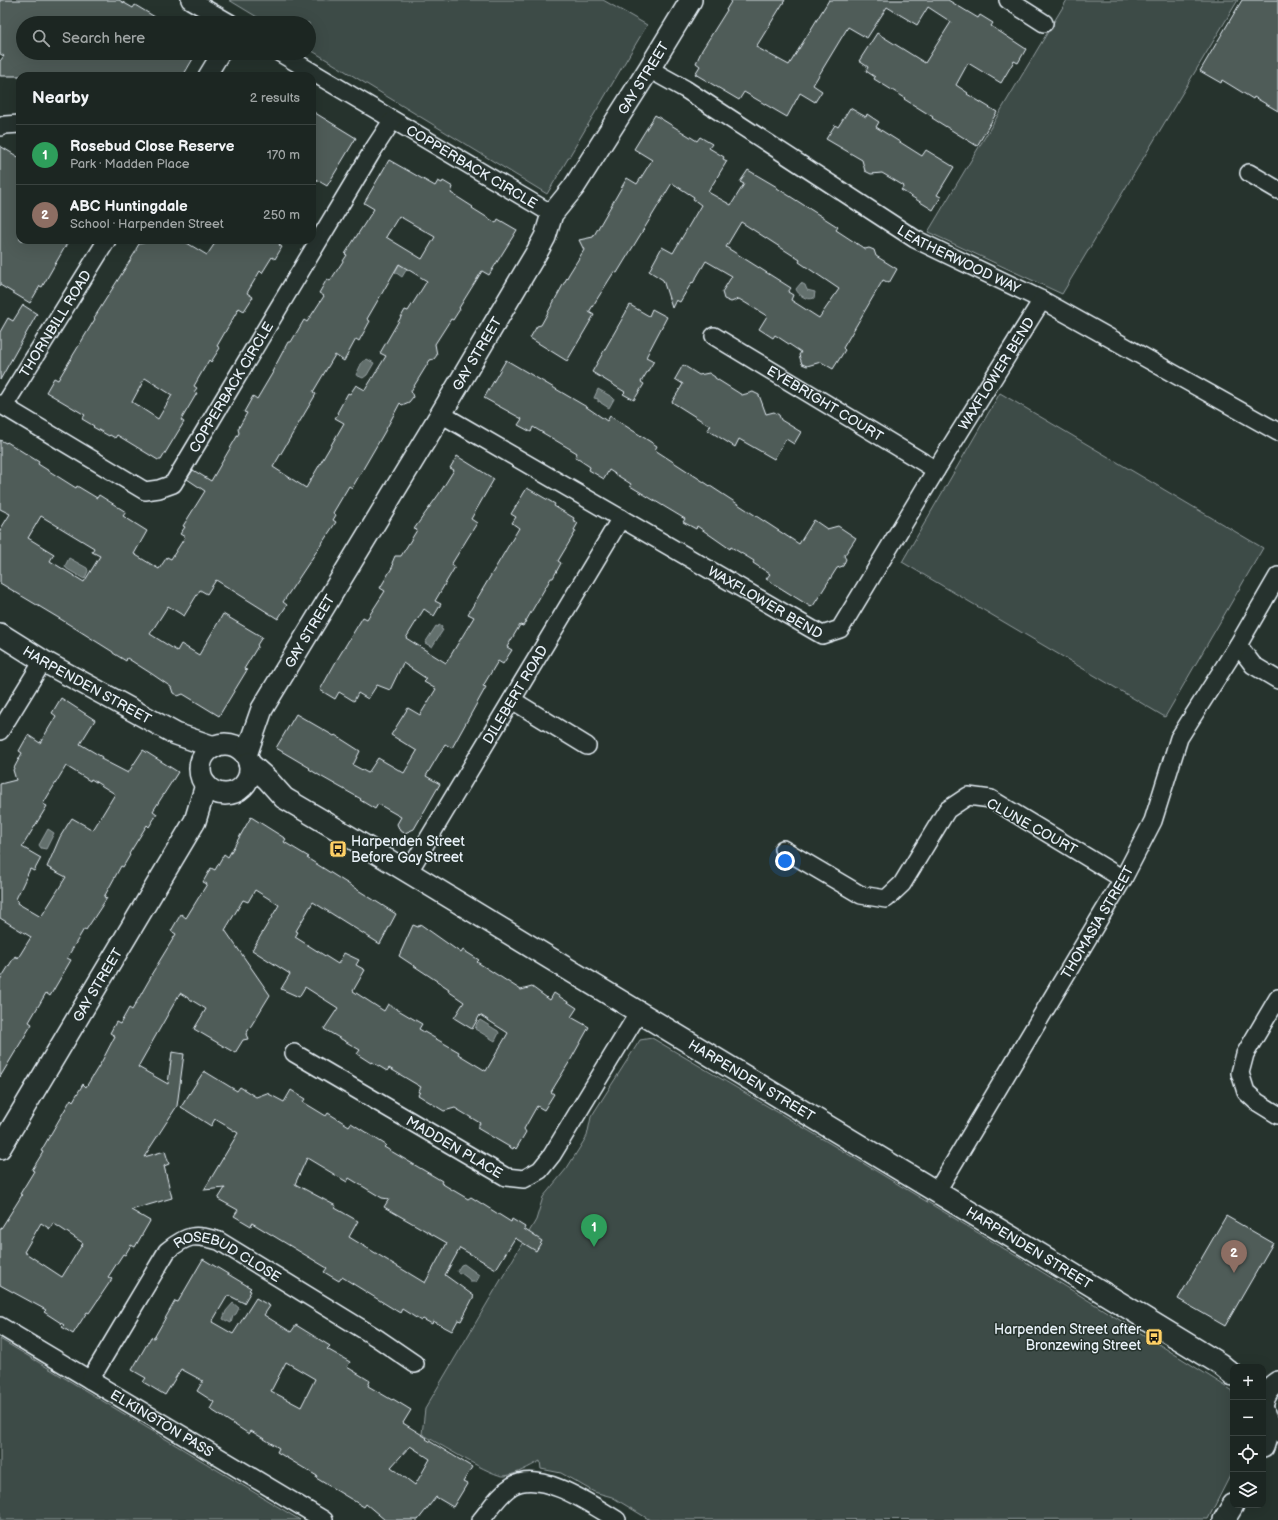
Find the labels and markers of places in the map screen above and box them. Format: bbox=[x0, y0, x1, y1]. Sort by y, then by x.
place label: Harpenden Street Before Gay Street bbox=[351, 833, 465, 866]
bus stop icon: Harpenden Street Before Gay Street bbox=[328, 839, 348, 859]
pin: 1 bbox=[581, 1214, 607, 1247]
pin: 2 bbox=[1221, 1240, 1247, 1273]
place label: Harpenden Street after Bronzewing Street bbox=[994, 1321, 1142, 1354]
bus stop icon: Harpenden Street after Bronzewing Street bbox=[1144, 1327, 1164, 1347]

